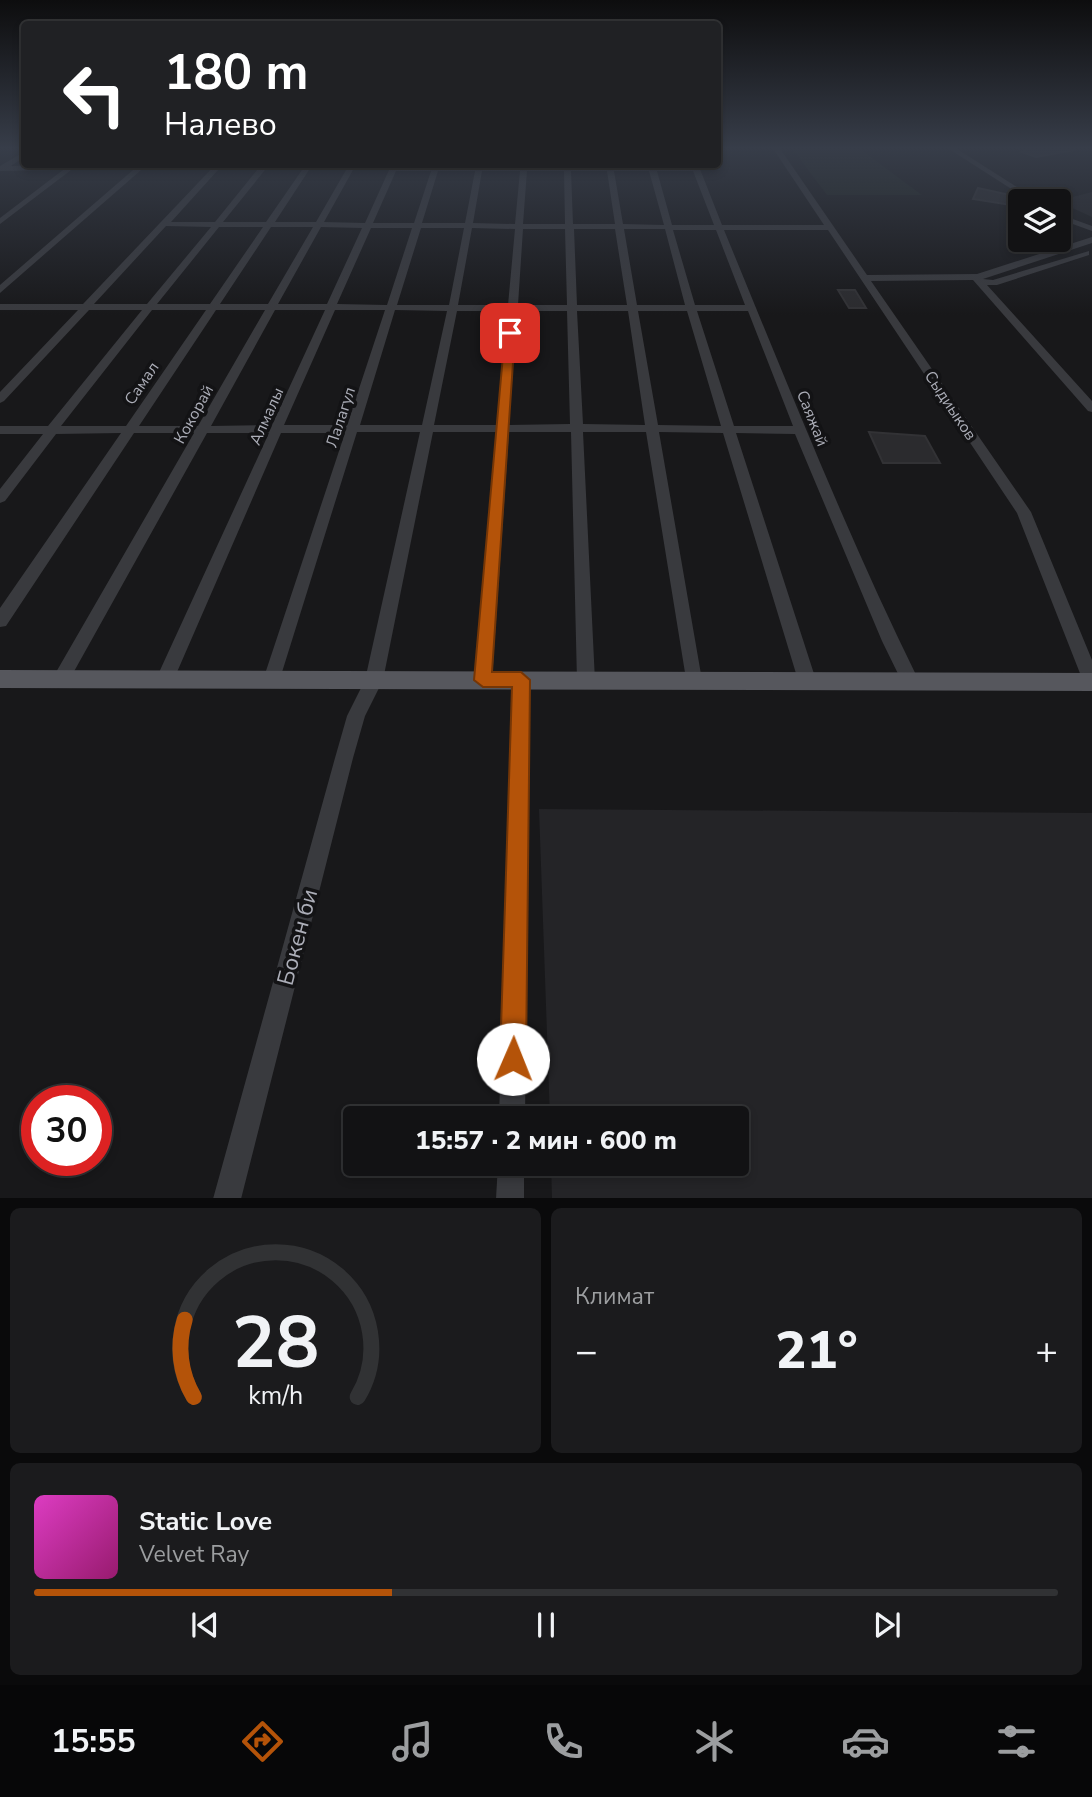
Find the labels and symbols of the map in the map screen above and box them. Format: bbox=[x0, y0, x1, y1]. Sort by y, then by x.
pin bbox=[480, 303, 540, 363]
street label: Самал bbox=[119, 358, 164, 409]
street label: Сыдиыков bbox=[919, 367, 982, 445]
street label: Кокорай bbox=[169, 381, 219, 448]
street label: Алмалы bbox=[244, 384, 289, 449]
street label: Лалагул bbox=[321, 384, 361, 450]
street label: Саяжай bbox=[791, 387, 833, 450]
street label: Бокен би bbox=[270, 885, 325, 989]
position arrow bbox=[476, 1022, 550, 1096]
speed limit sign: 30 bbox=[21, 1085, 112, 1176]

